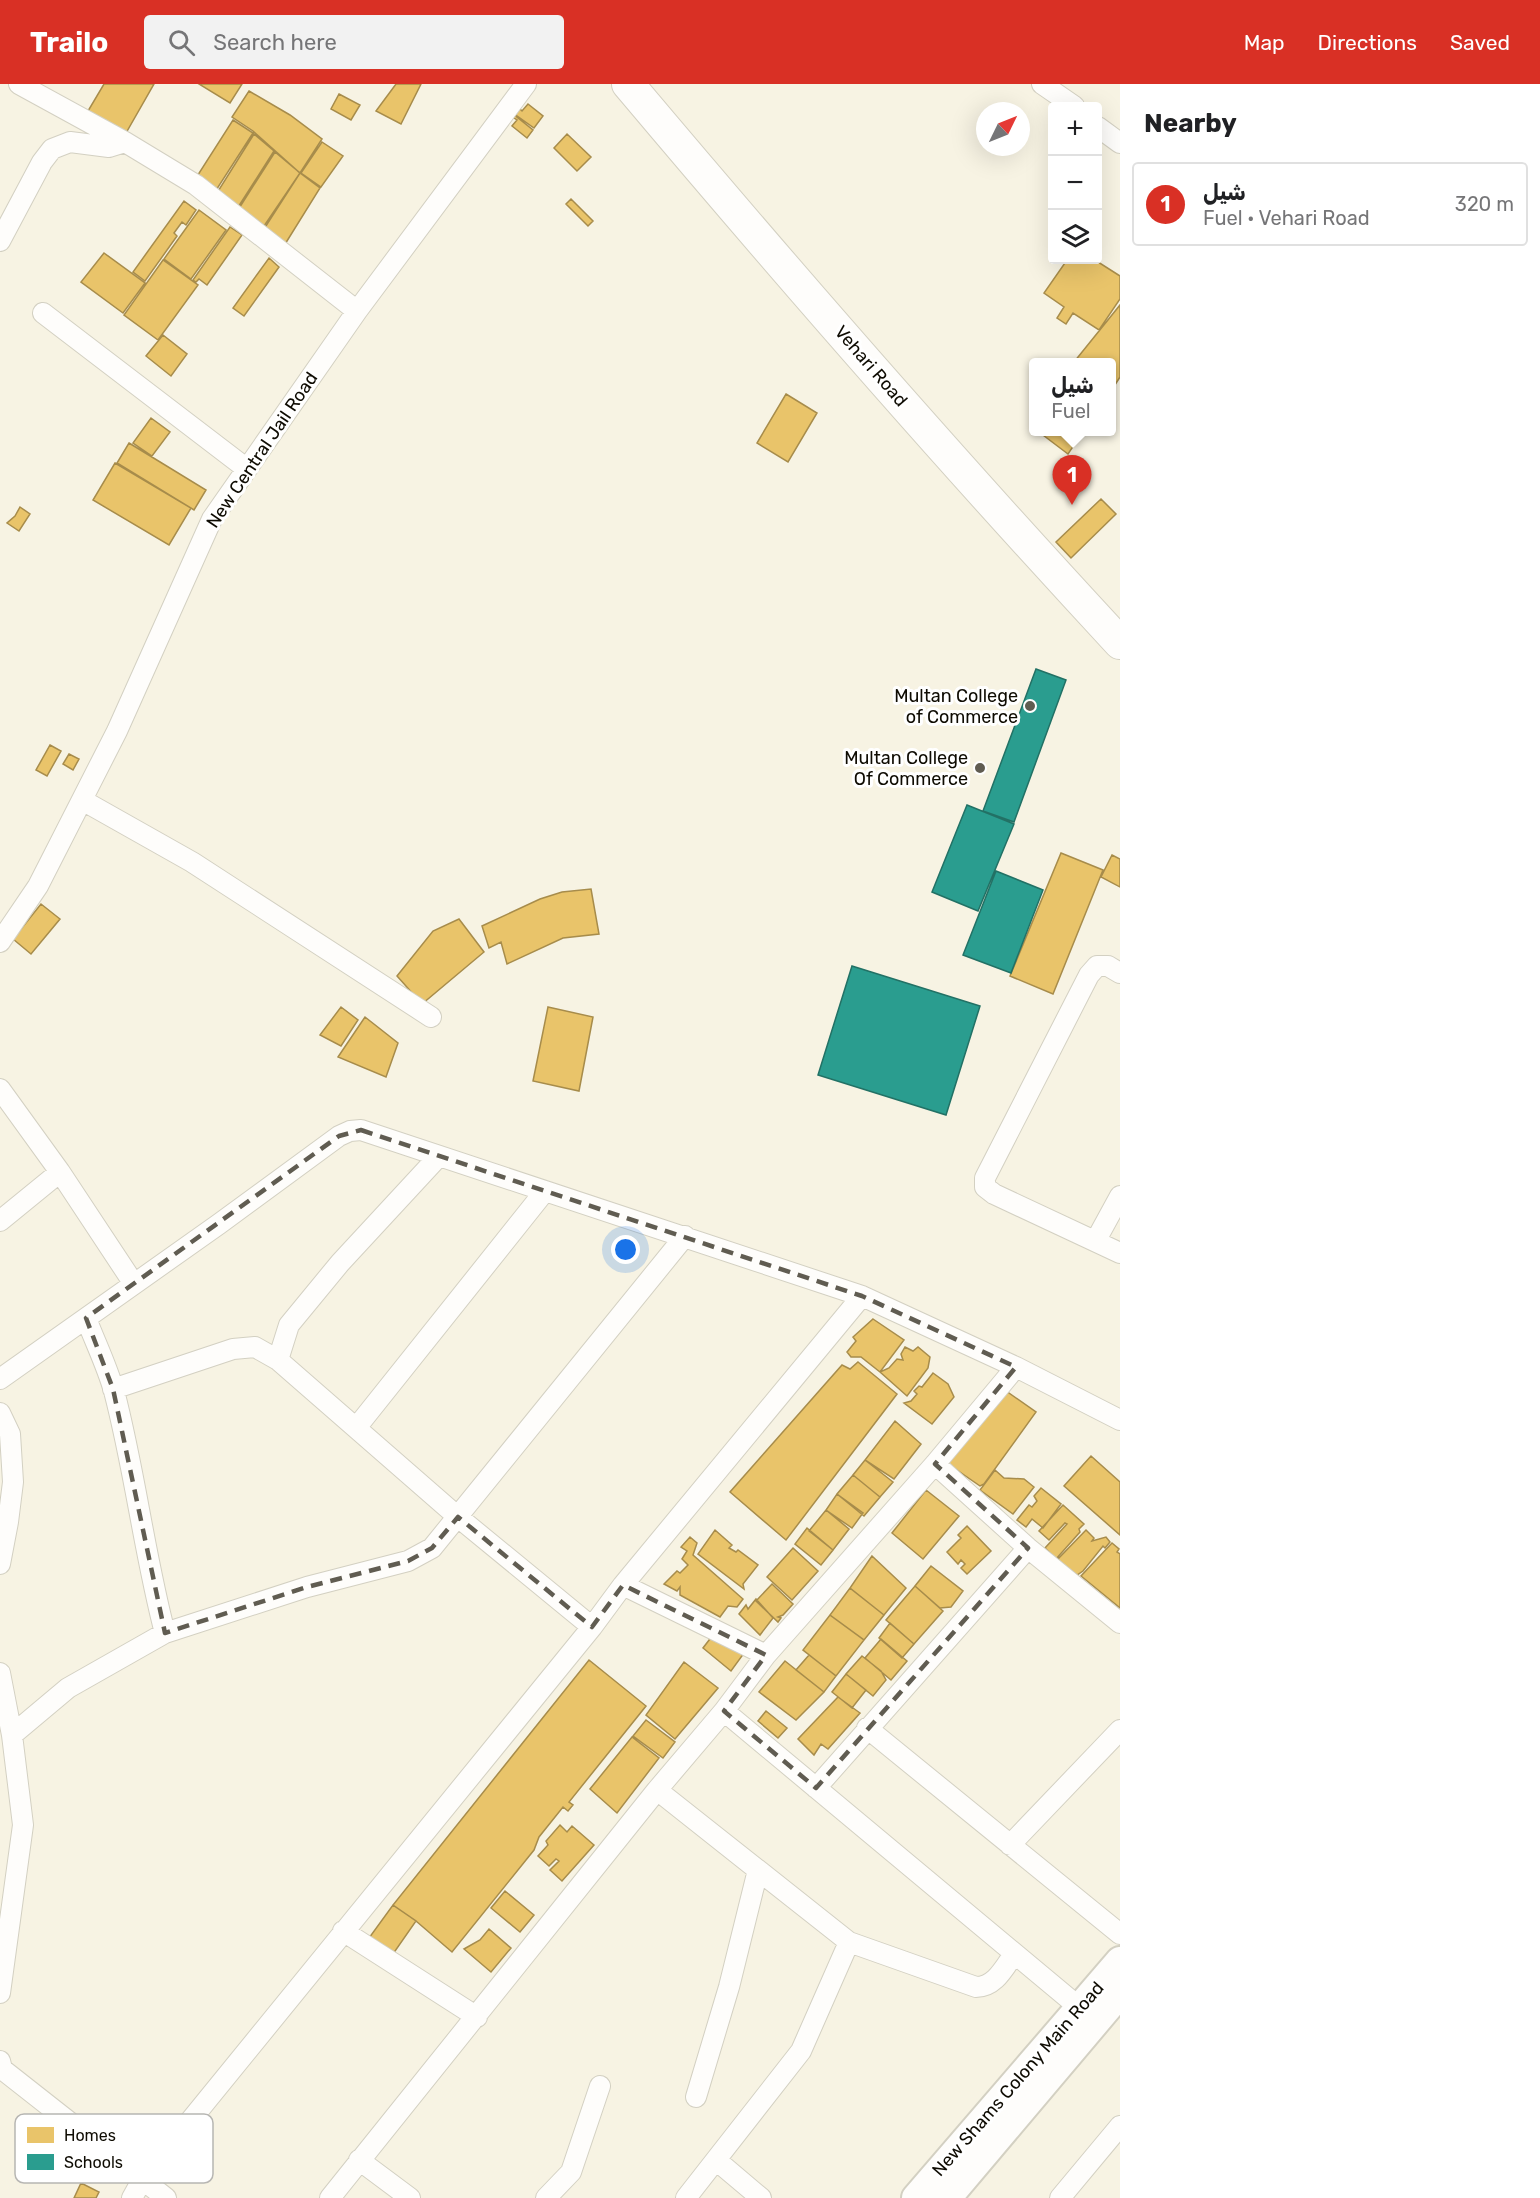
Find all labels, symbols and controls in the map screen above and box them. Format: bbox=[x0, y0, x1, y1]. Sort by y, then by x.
search box bbox=[144, 15, 564, 69]
text: Trailo bbox=[30, 26, 108, 59]
icon: search bbox=[165, 26, 198, 59]
text: Search here bbox=[213, 29, 337, 56]
text: Map bbox=[1244, 30, 1285, 55]
text: Directions bbox=[1318, 30, 1417, 55]
text: Saved bbox=[1450, 30, 1510, 55]
north arrow bbox=[976, 102, 1030, 156]
map controls bbox=[1048, 102, 1102, 264]
button: + bbox=[1048, 102, 1102, 156]
text: Nearby bbox=[1144, 108, 1237, 139]
button: − bbox=[1048, 156, 1102, 210]
text: شیل bbox=[1203, 179, 1246, 206]
text: 1 bbox=[1161, 192, 1170, 216]
text: 320 m bbox=[1455, 192, 1514, 216]
text: Fuel · Vehari Road bbox=[1203, 206, 1370, 230]
button: layers bbox=[1048, 210, 1102, 264]
street label: Vehari Road bbox=[830, 321, 912, 411]
popup bbox=[1029, 358, 1116, 436]
street label: New Central Jail Road bbox=[202, 368, 322, 532]
text: شیل bbox=[1051, 372, 1094, 399]
text: Fuel bbox=[1051, 399, 1091, 423]
pin: 1 bbox=[1052, 456, 1092, 505]
place label: Multan College of Commerce bbox=[894, 685, 1018, 728]
marker: Multan College of Commerce bbox=[1023, 699, 1037, 713]
place label: Multan College Of Commerce bbox=[844, 747, 968, 790]
marker: Multan College Of Commerce bbox=[973, 761, 987, 775]
your location bbox=[611, 1235, 640, 1264]
street label: New Shams Colony Main Road bbox=[928, 1977, 1108, 2181]
legend bbox=[15, 2114, 213, 2183]
text: Homes bbox=[64, 2126, 116, 2145]
text: Schools bbox=[64, 2153, 123, 2172]

